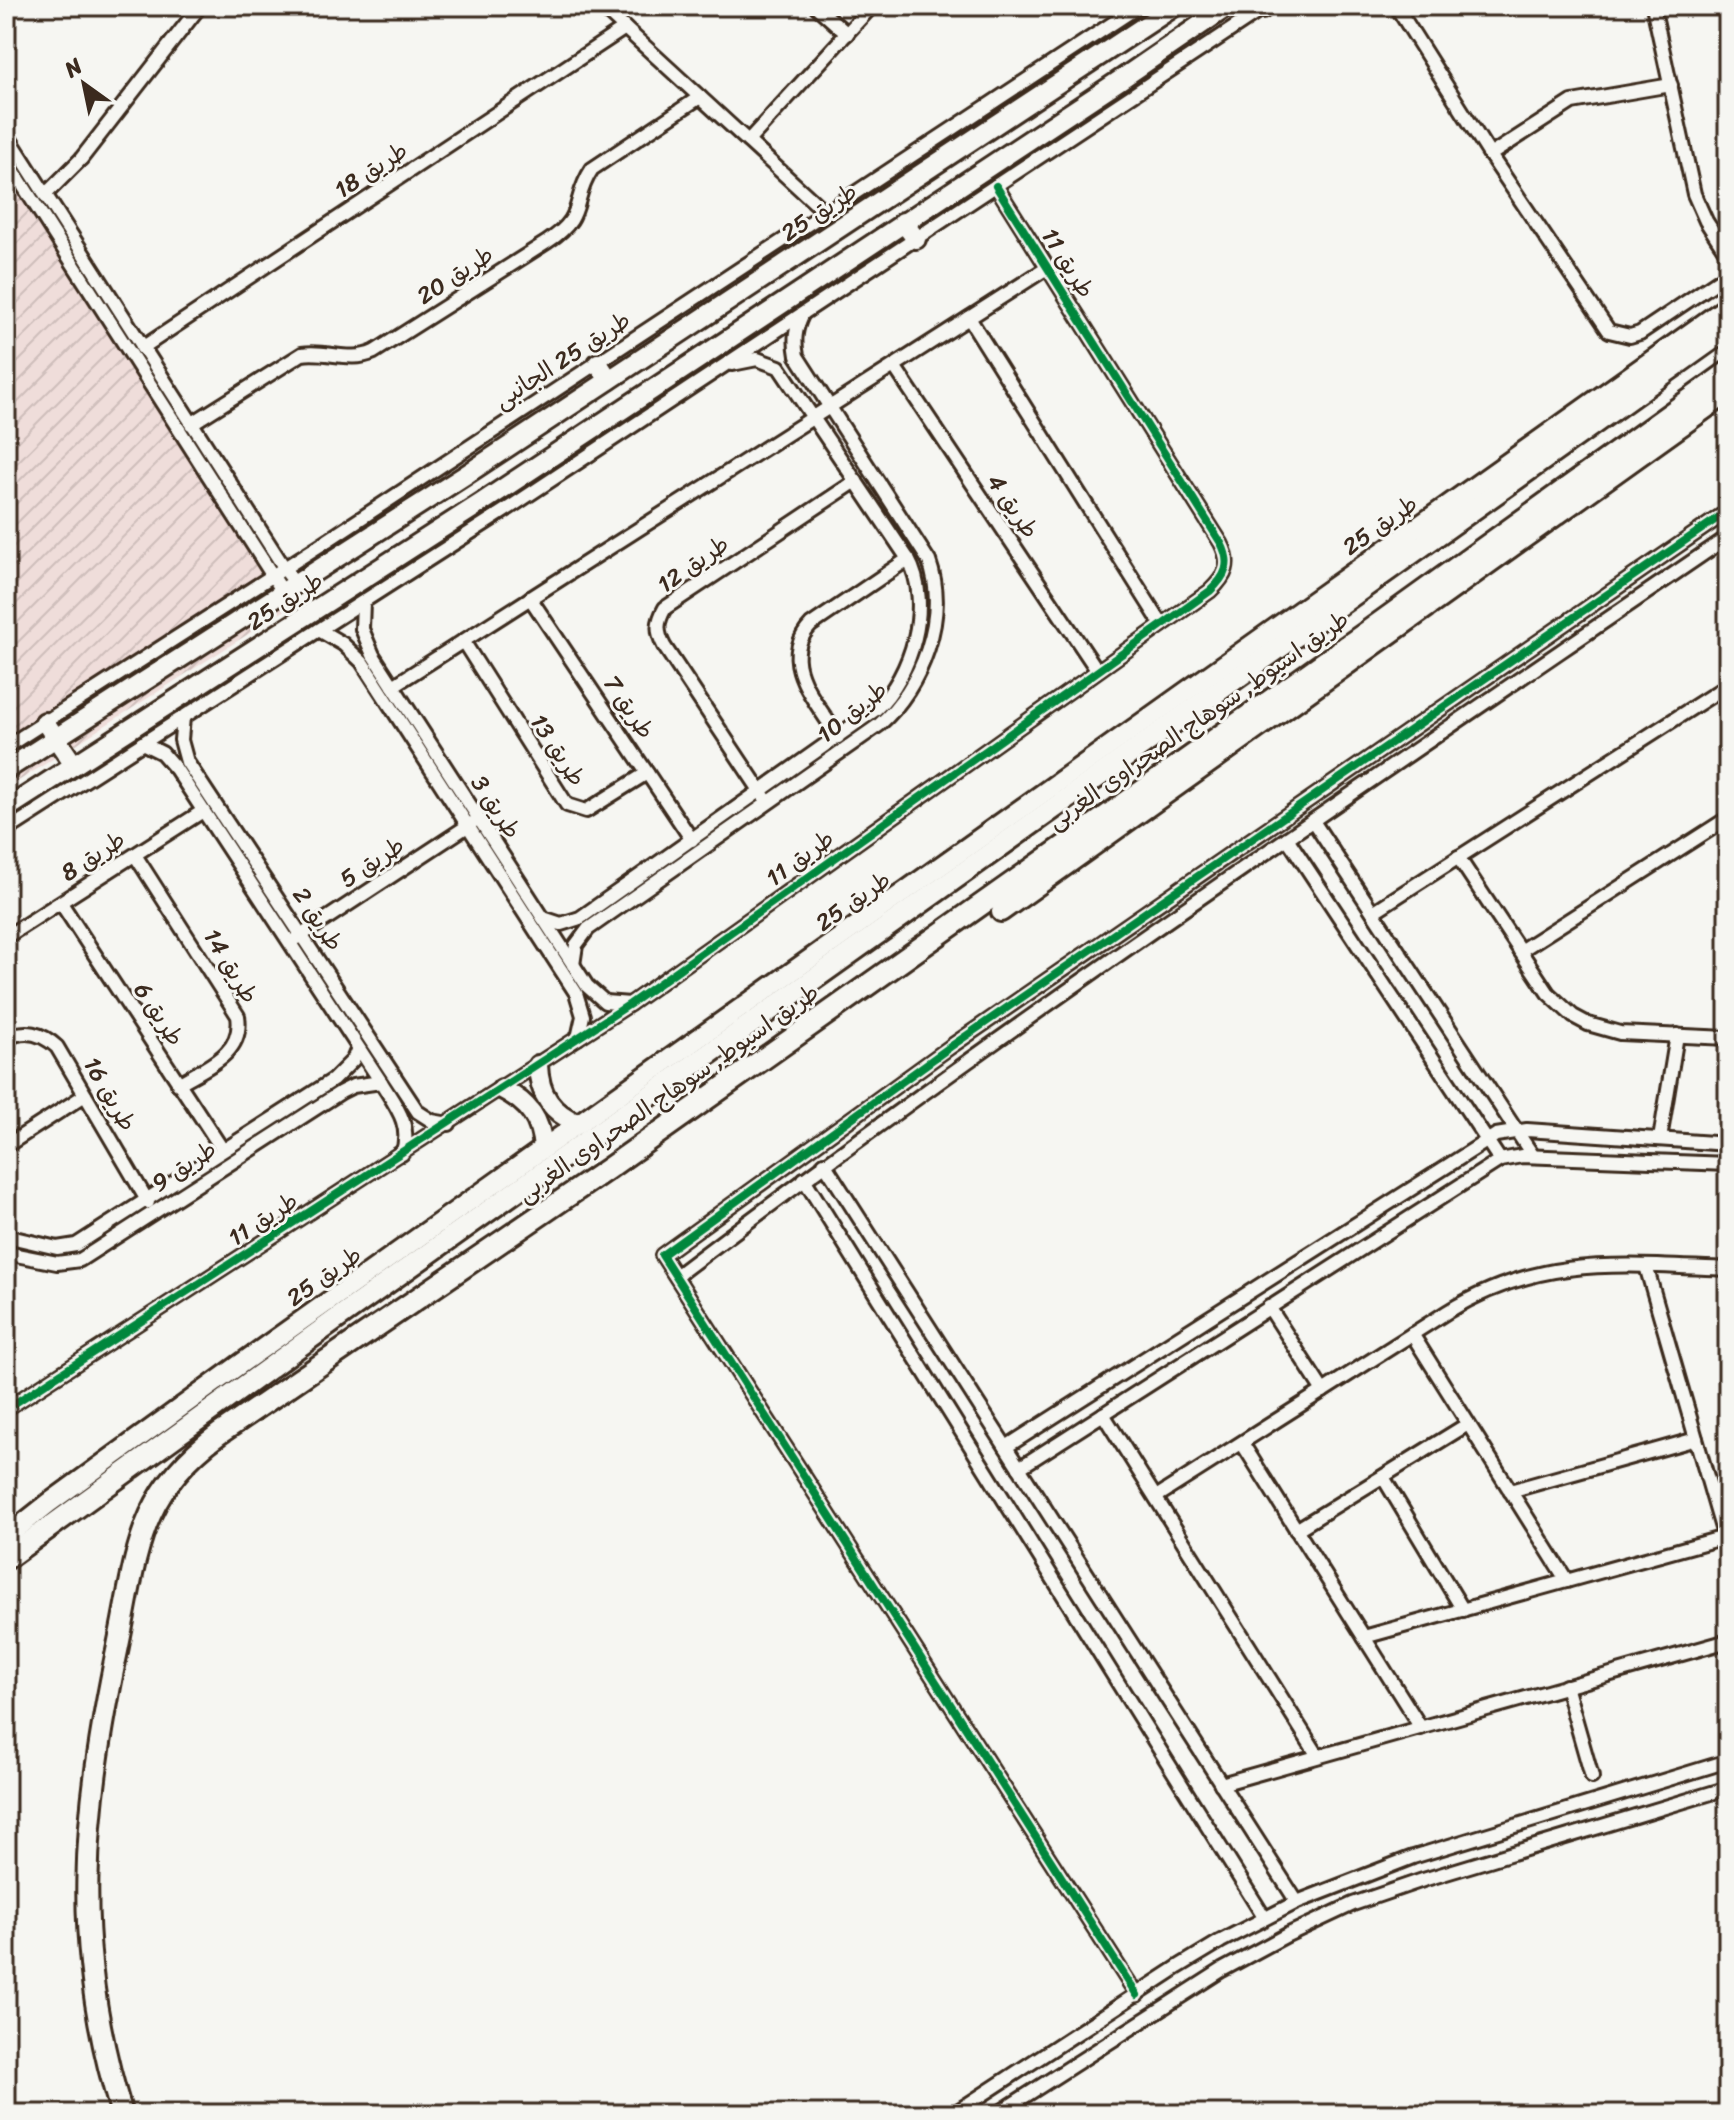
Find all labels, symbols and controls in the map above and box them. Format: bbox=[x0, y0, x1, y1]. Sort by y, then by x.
north arrow bbox=[44, 44, 124, 124]
text: N bbox=[56, 47, 91, 89]
street label: طريق 18 bbox=[325, 130, 417, 210]
street label: طريق 25 bbox=[772, 171, 866, 253]
street label: طريق 11 bbox=[1030, 219, 1106, 307]
street label: طريق 20 bbox=[408, 234, 502, 316]
street label: طريق 25 الجانبى bbox=[485, 300, 639, 420]
street label: طريق 4 bbox=[976, 465, 1050, 547]
street label: طريق 25 bbox=[1333, 483, 1427, 567]
street label: طريق 12 bbox=[648, 524, 738, 604]
street label: طريق 25 bbox=[238, 560, 332, 642]
street label: طريق اسيوط, سوهاج الصحراوى الغربى bbox=[1038, 599, 1358, 841]
street label: طريق 7 bbox=[592, 666, 666, 748]
street label: طريق 10 bbox=[807, 670, 897, 754]
street label: طريق 13 bbox=[519, 705, 597, 795]
street label: طريق 3 bbox=[459, 766, 533, 848]
street label: طريق 11 bbox=[756, 818, 844, 898]
street label: طريق 8 bbox=[52, 819, 134, 893]
street label: طريق 5 bbox=[331, 825, 413, 899]
street label: طريق 25 bbox=[806, 859, 900, 943]
street label: طريق 2 bbox=[281, 878, 355, 960]
street label: طريق 14 bbox=[192, 920, 270, 1012]
street label: طريق اسيوط, سوهاج الصحراوى الغربى bbox=[508, 972, 828, 1214]
street label: طريق 6 bbox=[122, 973, 196, 1055]
street label: طريق 16 bbox=[72, 1049, 148, 1139]
street label: طريق 9 bbox=[143, 1129, 225, 1203]
street label: طريق 11 bbox=[219, 1180, 307, 1258]
street label: طريق 25 bbox=[277, 1234, 371, 1318]

